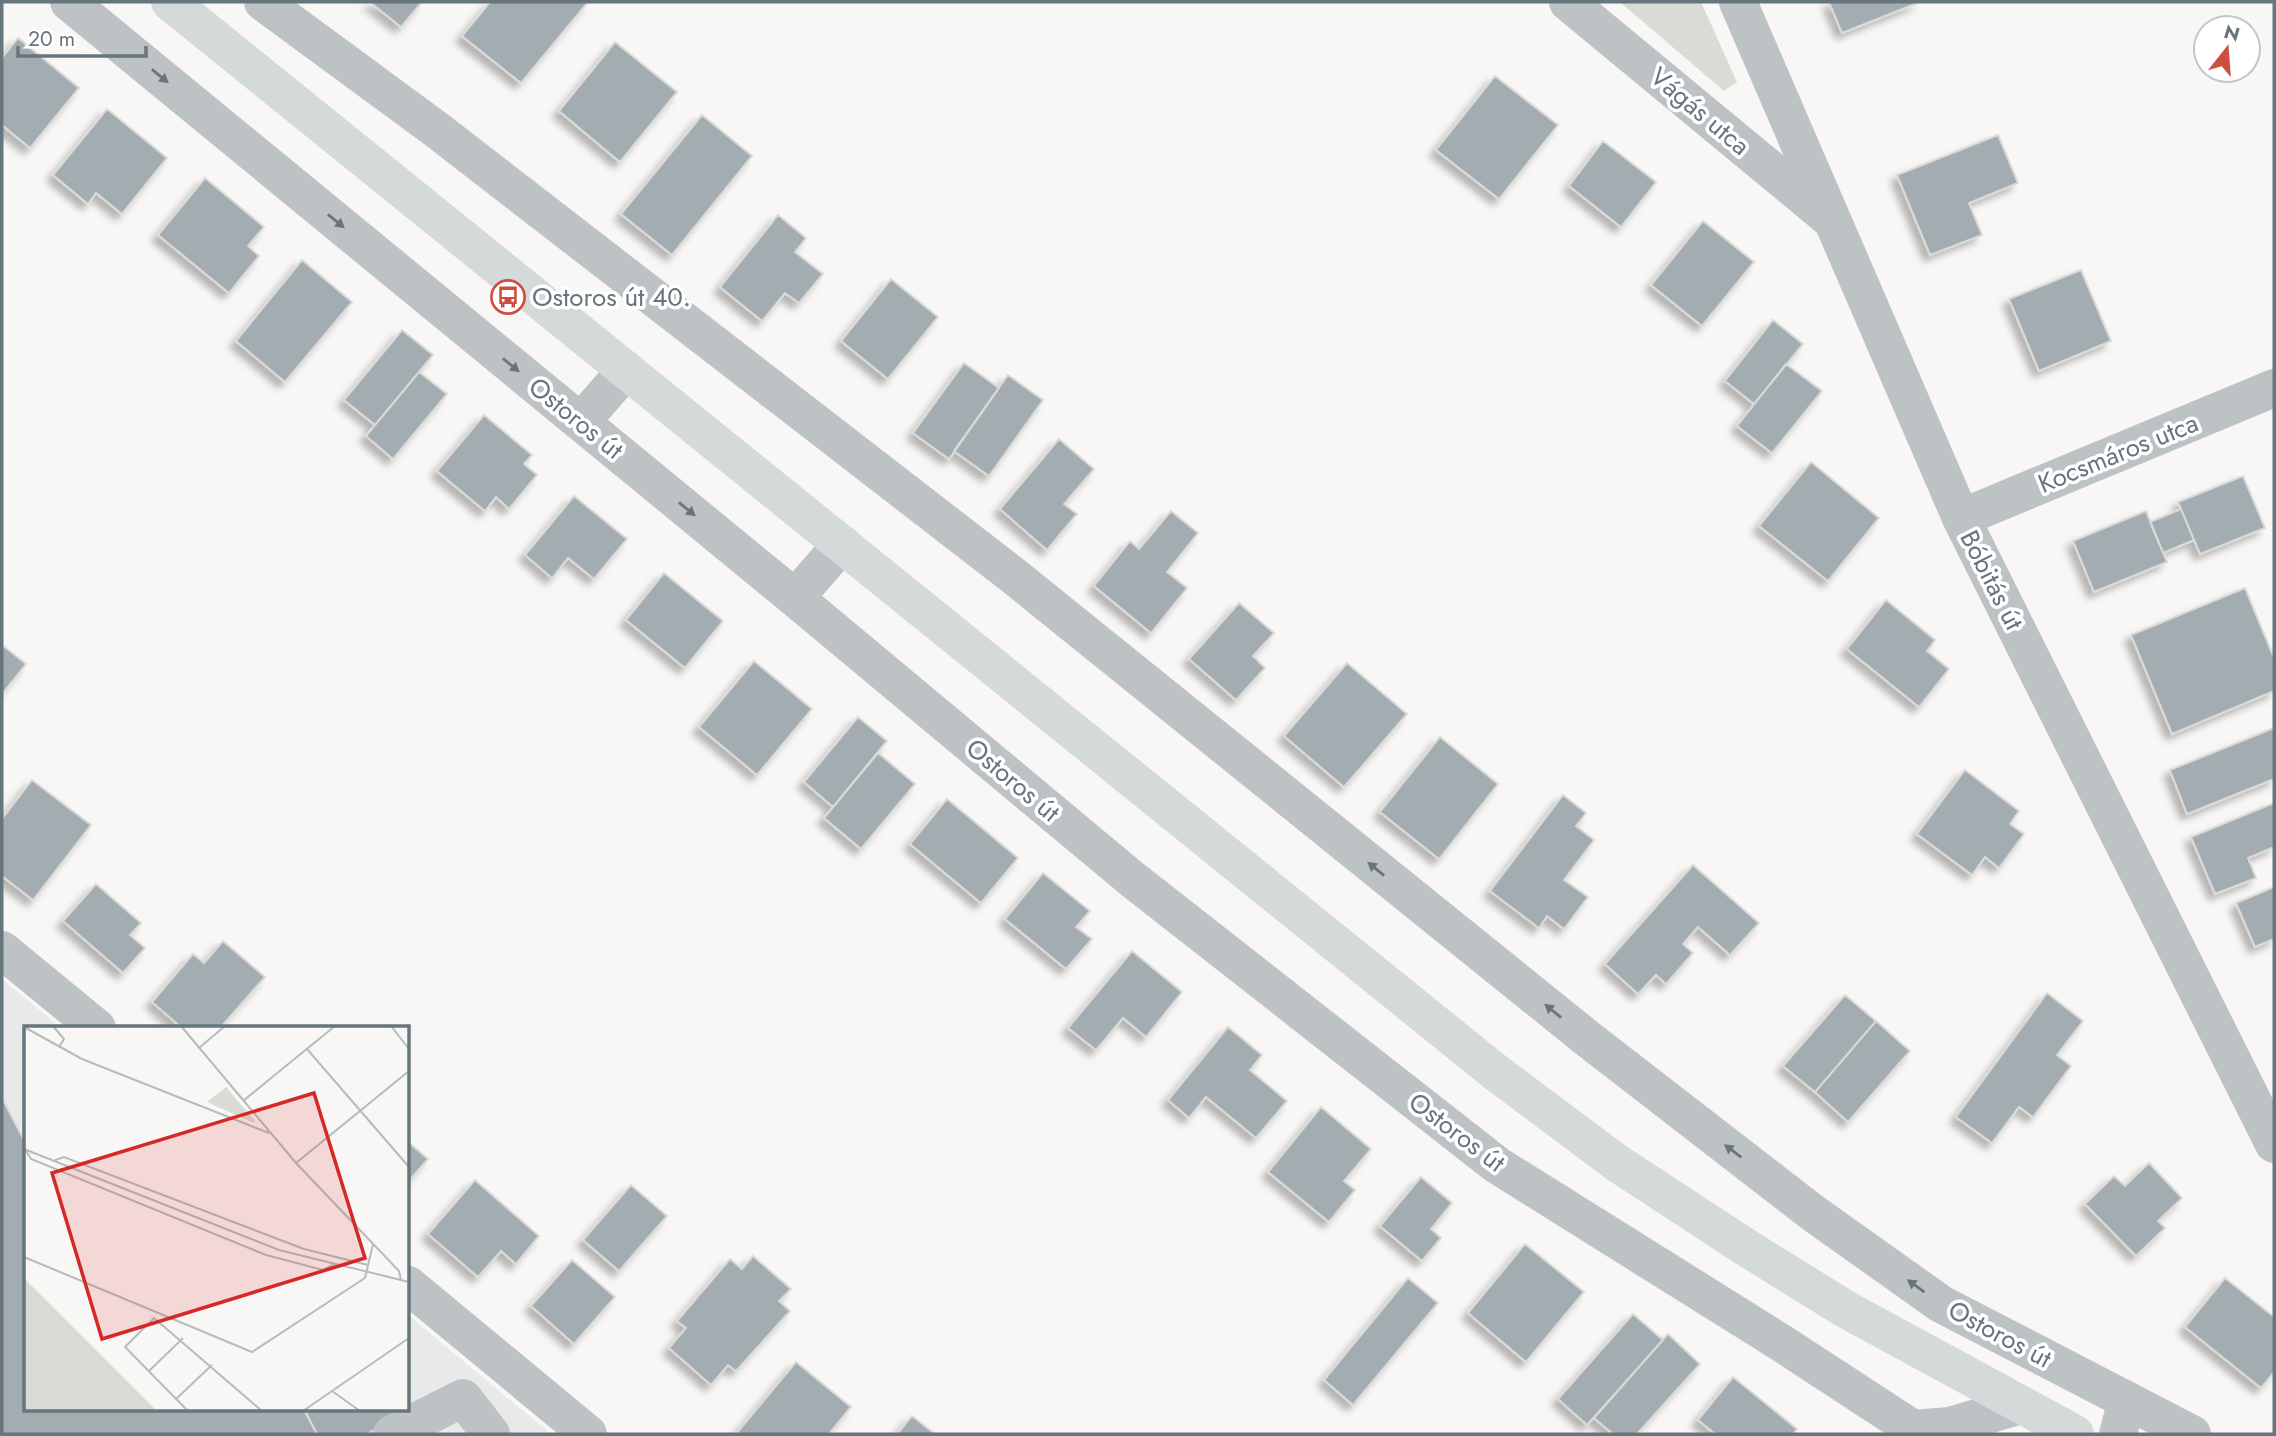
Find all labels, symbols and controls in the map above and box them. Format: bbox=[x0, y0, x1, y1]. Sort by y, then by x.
scale bar bbox=[18, 14, 145, 58]
north arrow bbox=[2192, 14, 2262, 84]
text: N bbox=[2221, 18, 2243, 48]
text: 20 m bbox=[28, 24, 75, 54]
street label: Vágás utca bbox=[1642, 58, 1758, 164]
one-way arrow bbox=[151, 68, 168, 83]
one-way arrow bbox=[326, 213, 344, 228]
bus stop icon: Ostoros út 40. bbox=[489, 278, 527, 316]
place label: Ostoros út 40. bbox=[532, 278, 691, 316]
one-way arrow bbox=[503, 357, 520, 372]
street label: Ostoros út bbox=[520, 368, 632, 469]
street label: Kocsmáros utca bbox=[2032, 404, 2204, 502]
one-way arrow bbox=[678, 502, 696, 517]
street label: Bóbitás út bbox=[1951, 524, 2034, 637]
street label: Ostoros út bbox=[958, 729, 1069, 831]
one-way arrow bbox=[1368, 861, 1386, 876]
one-way arrow bbox=[1545, 1004, 1563, 1019]
inset map bbox=[24, 1026, 410, 1412]
street label: Ostoros út bbox=[1401, 1083, 1514, 1181]
one-way arrow bbox=[1724, 1145, 1742, 1159]
one-way arrow bbox=[1907, 1279, 1925, 1293]
street label: Ostoros út bbox=[1941, 1291, 2059, 1378]

